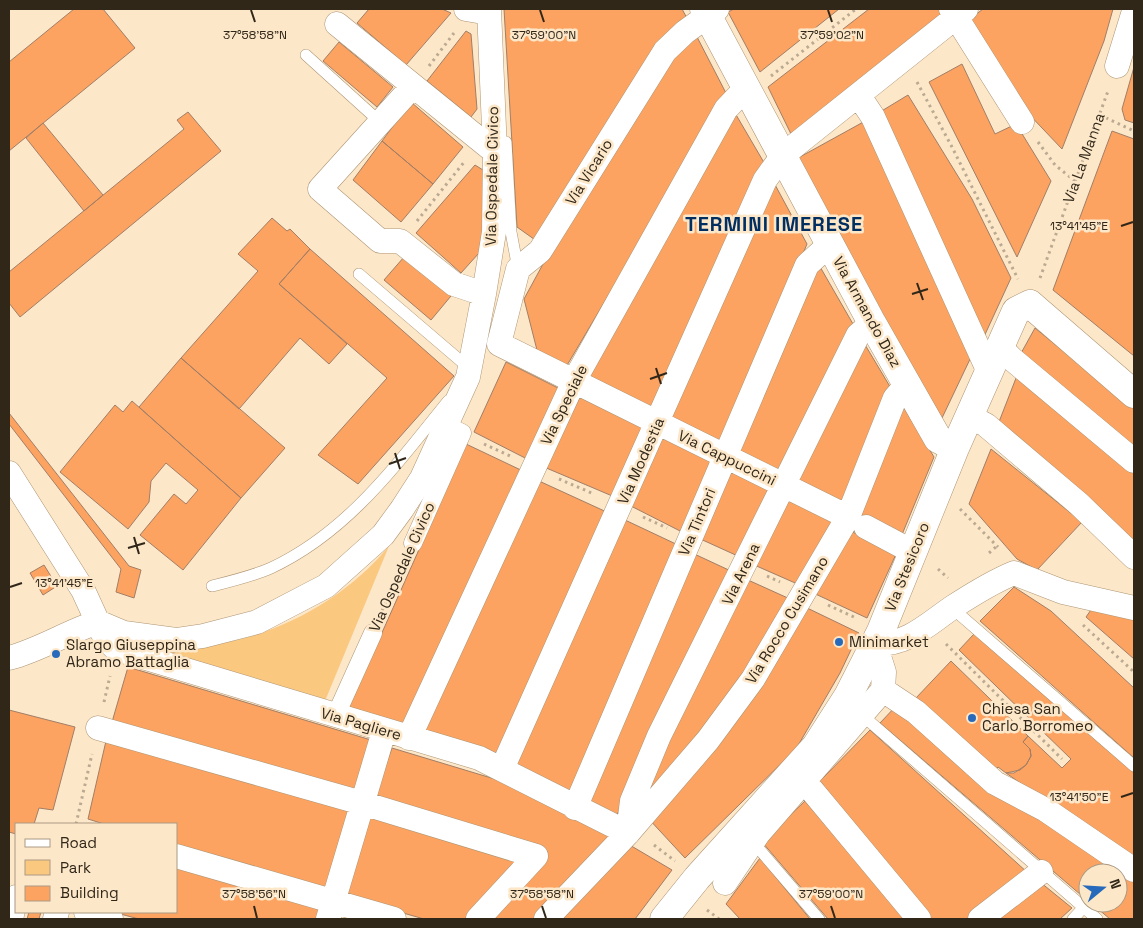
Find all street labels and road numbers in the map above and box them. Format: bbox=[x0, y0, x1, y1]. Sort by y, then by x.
street label: Via Ospedale Civico bbox=[481, 106, 502, 246]
street label: Via La Manna bbox=[1058, 110, 1109, 206]
street label: Via Vicario bbox=[561, 135, 616, 208]
street label: Via Armando Diaz bbox=[829, 253, 906, 371]
street label: Via Speciale bbox=[536, 361, 591, 448]
street label: Via Modestia bbox=[613, 414, 668, 507]
street label: Via Cappuccini bbox=[675, 426, 779, 489]
street label: Via Tintori bbox=[674, 485, 719, 558]
street label: Via Ospedale Civico bbox=[364, 499, 439, 635]
street label: Via Stesicoro bbox=[880, 519, 933, 614]
street label: Via Arena bbox=[717, 539, 764, 608]
street label: Via Rocco Cusimano bbox=[741, 552, 832, 687]
street label: Via Pagliere bbox=[319, 703, 404, 744]

